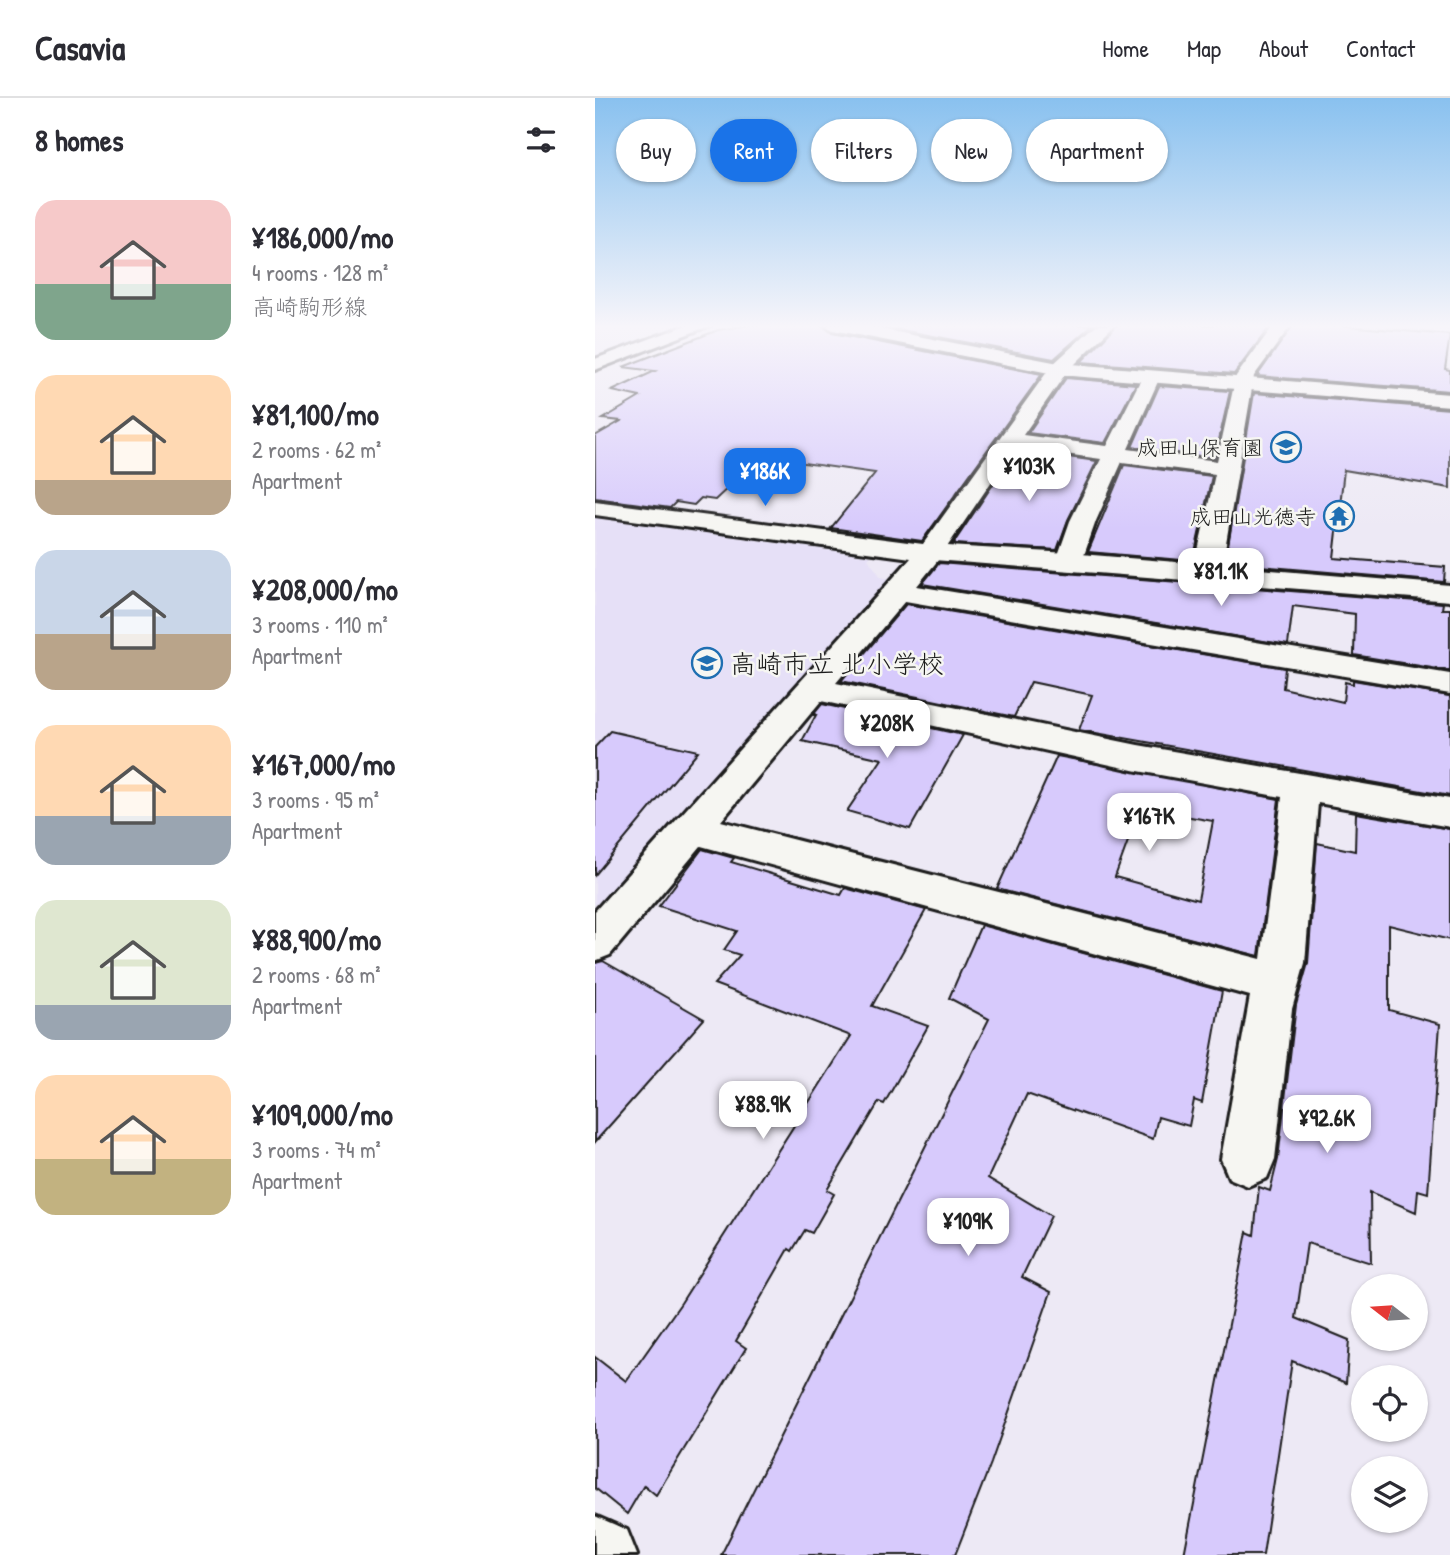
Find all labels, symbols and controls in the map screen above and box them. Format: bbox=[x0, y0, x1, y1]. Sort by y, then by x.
text: Casavia bbox=[35, 26, 125, 70]
text: Home bbox=[1102, 32, 1149, 64]
text: Map bbox=[1187, 32, 1221, 64]
text: About bbox=[1259, 32, 1308, 64]
text: Contact bbox=[1346, 32, 1415, 64]
chip: Buy bbox=[616, 119, 696, 182]
chip: Rent bbox=[710, 119, 797, 182]
chip: Filters bbox=[811, 119, 917, 182]
chip: New bbox=[931, 119, 1012, 182]
chip: Apartment bbox=[1026, 119, 1168, 182]
text: 8 homes bbox=[35, 120, 123, 160]
icon: filters bbox=[522, 121, 560, 159]
text: ¥186,000/mo bbox=[252, 217, 393, 257]
icon: home bbox=[91, 228, 175, 312]
text: 4 rooms · 128 m² bbox=[252, 257, 388, 288]
text: 高崎駒形線 bbox=[252, 291, 367, 322]
text: ¥81,100/mo bbox=[252, 394, 379, 434]
icon: home bbox=[91, 403, 175, 487]
school or university icon: 成田山保育園 bbox=[1269, 430, 1303, 464]
place label: 成田山保育園 bbox=[1137, 433, 1263, 462]
text: 2 rooms · 62 m² bbox=[252, 434, 381, 465]
pin: ¥103K bbox=[980, 444, 1078, 503]
pin: ¥186K bbox=[716, 448, 814, 508]
text: ¥103K bbox=[1003, 450, 1055, 481]
text: ¥186K bbox=[740, 455, 790, 486]
text: Apartment bbox=[252, 465, 342, 496]
temple icon: 成田山光徳寺 bbox=[1322, 499, 1356, 533]
place label: 成田山光徳寺 bbox=[1190, 502, 1316, 531]
pin: ¥81.1K bbox=[1164, 548, 1278, 608]
text: ¥81.1K bbox=[1194, 555, 1248, 586]
text: ¥208,000/mo bbox=[252, 569, 398, 609]
icon: home bbox=[91, 578, 175, 662]
text: 3 rooms · 110 m² bbox=[252, 609, 388, 640]
text: Apartment bbox=[252, 640, 342, 671]
school or university icon: 高崎市立 北小学校 bbox=[690, 646, 724, 680]
place label: 高崎市立 北小学校 bbox=[730, 646, 944, 681]
pin: ¥208K bbox=[838, 700, 936, 760]
text: ¥208K bbox=[860, 707, 914, 738]
text: ¥167,000/mo bbox=[252, 744, 395, 784]
icon: home bbox=[91, 753, 175, 837]
text: 3 rooms · 95 m² bbox=[252, 784, 379, 815]
pin: ¥167K bbox=[1100, 794, 1198, 853]
text: ¥167K bbox=[1123, 800, 1175, 831]
text: Apartment bbox=[252, 815, 342, 846]
text: ¥88,900/mo bbox=[252, 919, 381, 959]
icon: home bbox=[91, 928, 175, 1012]
text: 2 rooms · 68 m² bbox=[252, 959, 380, 990]
text: Apartment bbox=[252, 990, 342, 1021]
pin: ¥88.9K bbox=[706, 1082, 820, 1141]
text: ¥88.9K bbox=[735, 1088, 791, 1119]
text: ¥109,000/mo bbox=[252, 1094, 393, 1134]
pin: ¥92.6K bbox=[1270, 1096, 1384, 1155]
text: ¥92.6K bbox=[1299, 1102, 1355, 1133]
icon: home bbox=[91, 1103, 175, 1187]
text: 3 rooms · 74 m² bbox=[252, 1134, 381, 1165]
text: Apartment bbox=[252, 1165, 342, 1196]
pin: ¥109K bbox=[919, 1198, 1017, 1258]
text: ¥109K bbox=[943, 1205, 993, 1236]
north arrow bbox=[1351, 1274, 1428, 1351]
map controls bbox=[1351, 1274, 1428, 1533]
button: locate bbox=[1351, 1365, 1428, 1442]
button: layers bbox=[1351, 1456, 1428, 1533]

